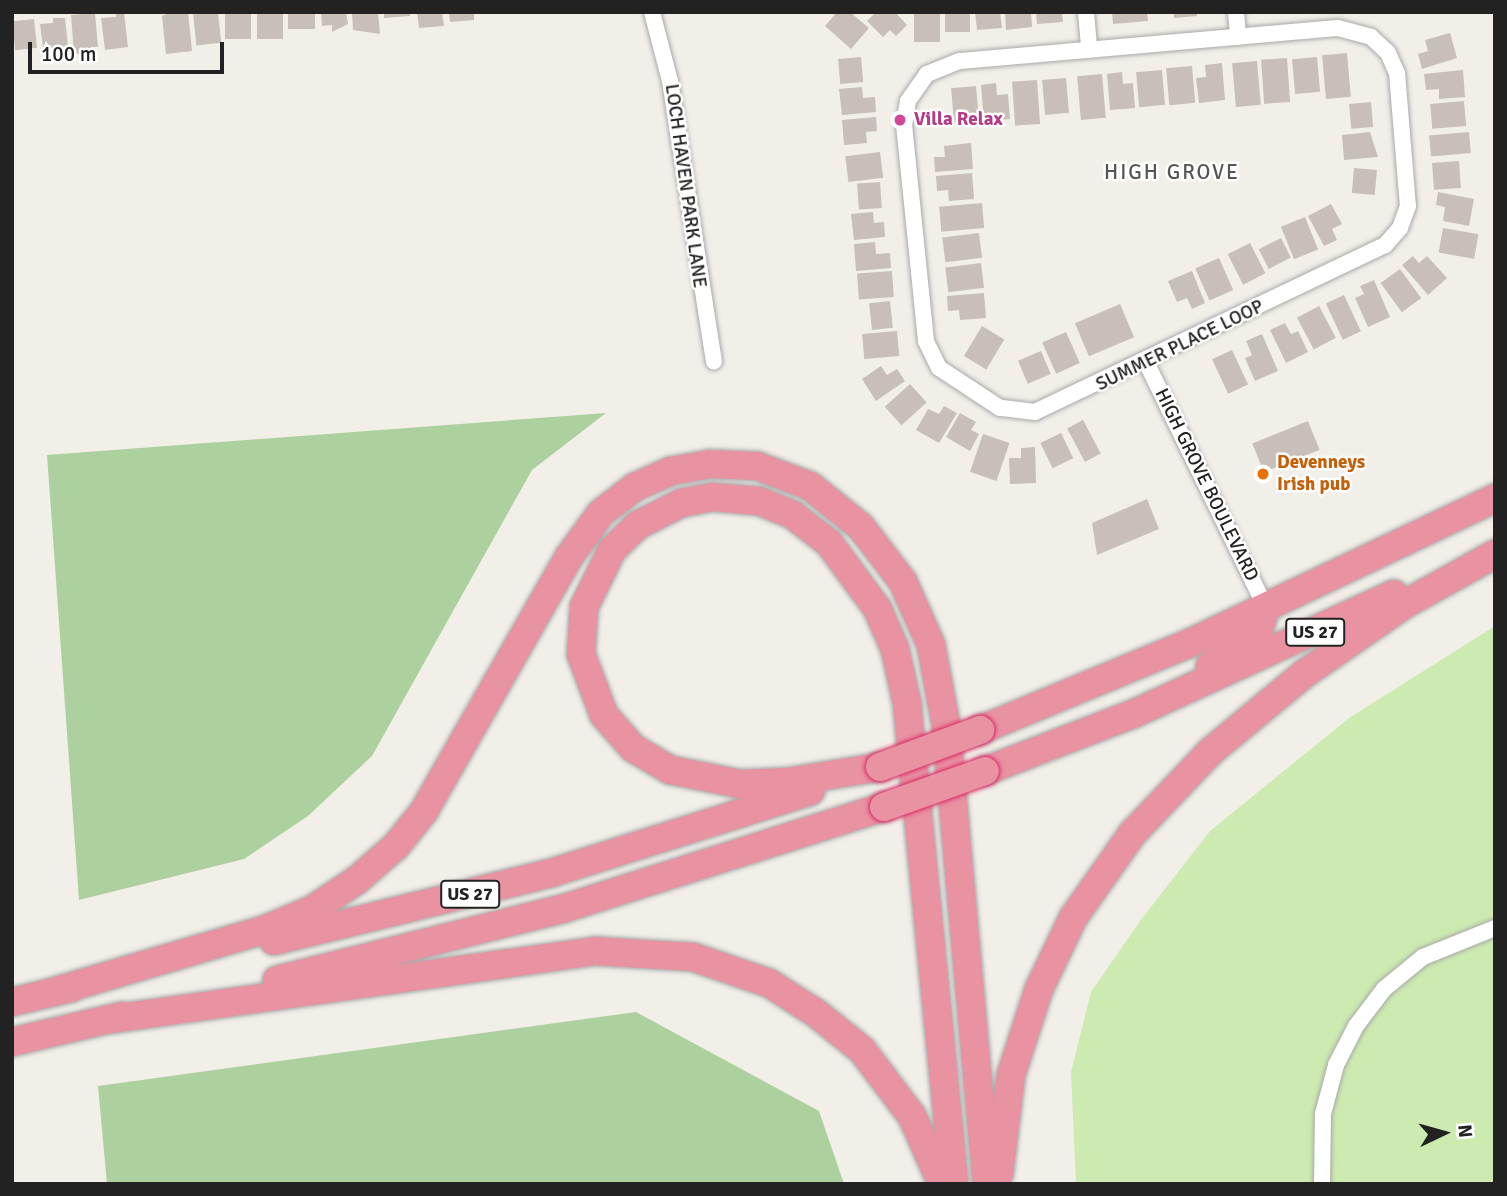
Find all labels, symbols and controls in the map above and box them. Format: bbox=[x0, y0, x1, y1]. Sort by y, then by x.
scale bar bbox=[32, 28, 228, 72]
text: 100 m bbox=[41, 41, 96, 67]
street label: LOCH HAVEN PARK LANE bbox=[659, 83, 711, 289]
place label: Villa Relax bbox=[914, 109, 1003, 131]
marker: Villa Relax bbox=[892, 112, 908, 128]
district label: HIGH GROVE bbox=[1105, 159, 1239, 185]
street label: SUMMER PLACE LOOP bbox=[1092, 295, 1268, 397]
street label: HIGH GROVE BOULEVARD bbox=[1149, 385, 1263, 585]
place label: Devenneys Irish pub bbox=[1277, 452, 1365, 496]
marker: Devenneys Irish pub bbox=[1255, 466, 1271, 482]
road number: US 27 bbox=[1284, 618, 1346, 646]
road number: US 27 bbox=[438, 880, 502, 908]
north arrow bbox=[1409, 1098, 1479, 1168]
text: N bbox=[1452, 1124, 1477, 1139]

